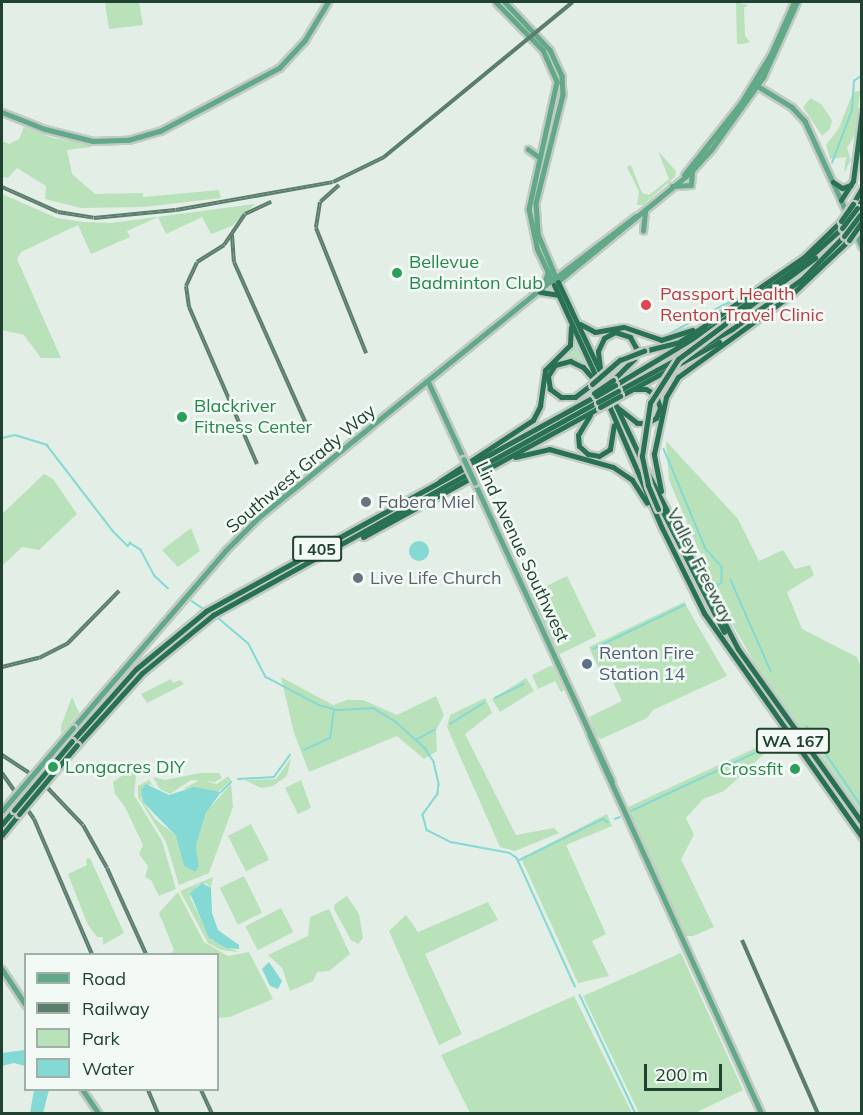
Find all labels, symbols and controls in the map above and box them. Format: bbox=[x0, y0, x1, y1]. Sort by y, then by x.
place label: Bellevue Badminton Club bbox=[409, 252, 543, 294]
marker: Bellevue Badminton Club bbox=[390, 266, 404, 280]
place label: Passport Health Renton Travel Clinic bbox=[660, 284, 824, 326]
marker: Passport Health Renton Travel Clinic bbox=[637, 296, 655, 314]
place label: Blackriver Fitness Center bbox=[194, 396, 312, 438]
street label: Southwest Grady Way bbox=[222, 400, 380, 538]
marker: Blackriver Fitness Center bbox=[175, 410, 189, 424]
street label: Lind Avenue Southwest bbox=[471, 458, 573, 646]
place label: Fabera Miel bbox=[378, 491, 475, 513]
marker: Fabera Miel bbox=[359, 495, 373, 509]
street label: Valley Freeway bbox=[662, 505, 738, 627]
road number: I 405 bbox=[292, 536, 342, 562]
place label: Live Life Church bbox=[370, 567, 502, 589]
marker: Live Life Church bbox=[351, 571, 365, 585]
place label: Renton Fire Station 14 bbox=[599, 643, 694, 686]
marker: Renton Fire Station 14 bbox=[580, 657, 594, 671]
road number: WA 167 bbox=[756, 728, 830, 754]
place label: Longacres DIY bbox=[65, 756, 185, 778]
place label: Crossfit bbox=[720, 758, 783, 780]
marker: Longacres DIY bbox=[46, 760, 60, 774]
marker: Crossfit bbox=[788, 762, 802, 776]
legend bbox=[24, 953, 219, 1091]
text: Road bbox=[82, 967, 126, 990]
text: Railway bbox=[82, 997, 150, 1020]
text: Park bbox=[82, 1027, 120, 1050]
scale bar bbox=[647, 1052, 725, 1090]
text: Water bbox=[82, 1057, 134, 1080]
text: 200 m bbox=[655, 1063, 708, 1086]

